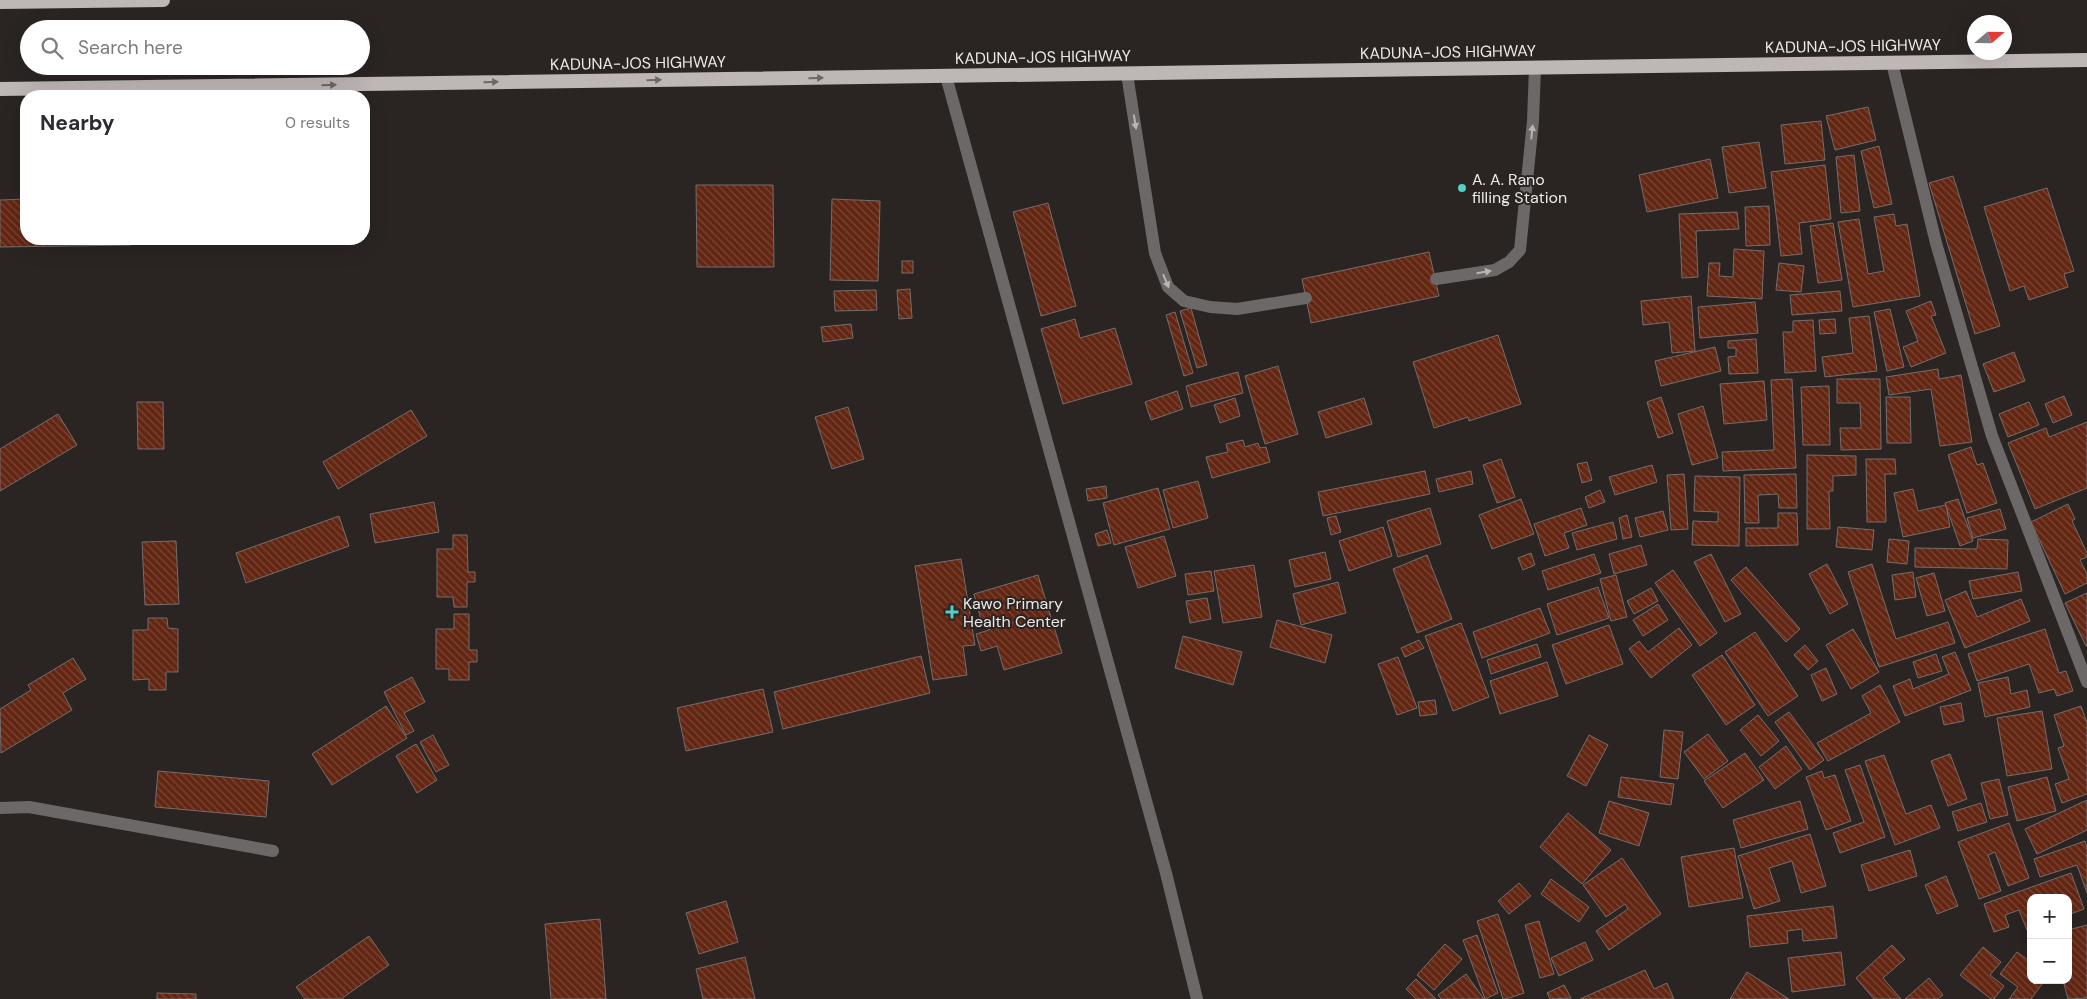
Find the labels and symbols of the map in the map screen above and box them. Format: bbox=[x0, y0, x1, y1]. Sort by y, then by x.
north arrow bbox=[1967, 15, 2012, 60]
street label: KADUNA-JOS HIGHWAY bbox=[1765, 34, 1941, 58]
street label: KADUNA-JOS HIGHWAY bbox=[1360, 40, 1536, 64]
street label: KADUNA-JOS HIGHWAY bbox=[955, 45, 1131, 69]
street label: KADUNA-JOS HIGHWAY bbox=[550, 51, 726, 75]
one-way arrow bbox=[808, 74, 824, 82]
one-way arrow bbox=[646, 76, 662, 84]
one-way arrow bbox=[483, 78, 499, 86]
one-way arrow bbox=[321, 81, 337, 89]
one-way arrow bbox=[1131, 114, 1139, 130]
one-way arrow bbox=[1528, 124, 1536, 140]
place label: A. A. Rano filling Station bbox=[1472, 169, 1567, 208]
marker: A. A. Rano filling Station bbox=[1456, 182, 1468, 194]
one-way arrow bbox=[1476, 267, 1492, 275]
one-way arrow bbox=[1162, 273, 1170, 288]
place label: Kawo Primary Health Center bbox=[963, 593, 1066, 632]
marker: Kawo Primary Health Center bbox=[945, 605, 959, 619]

